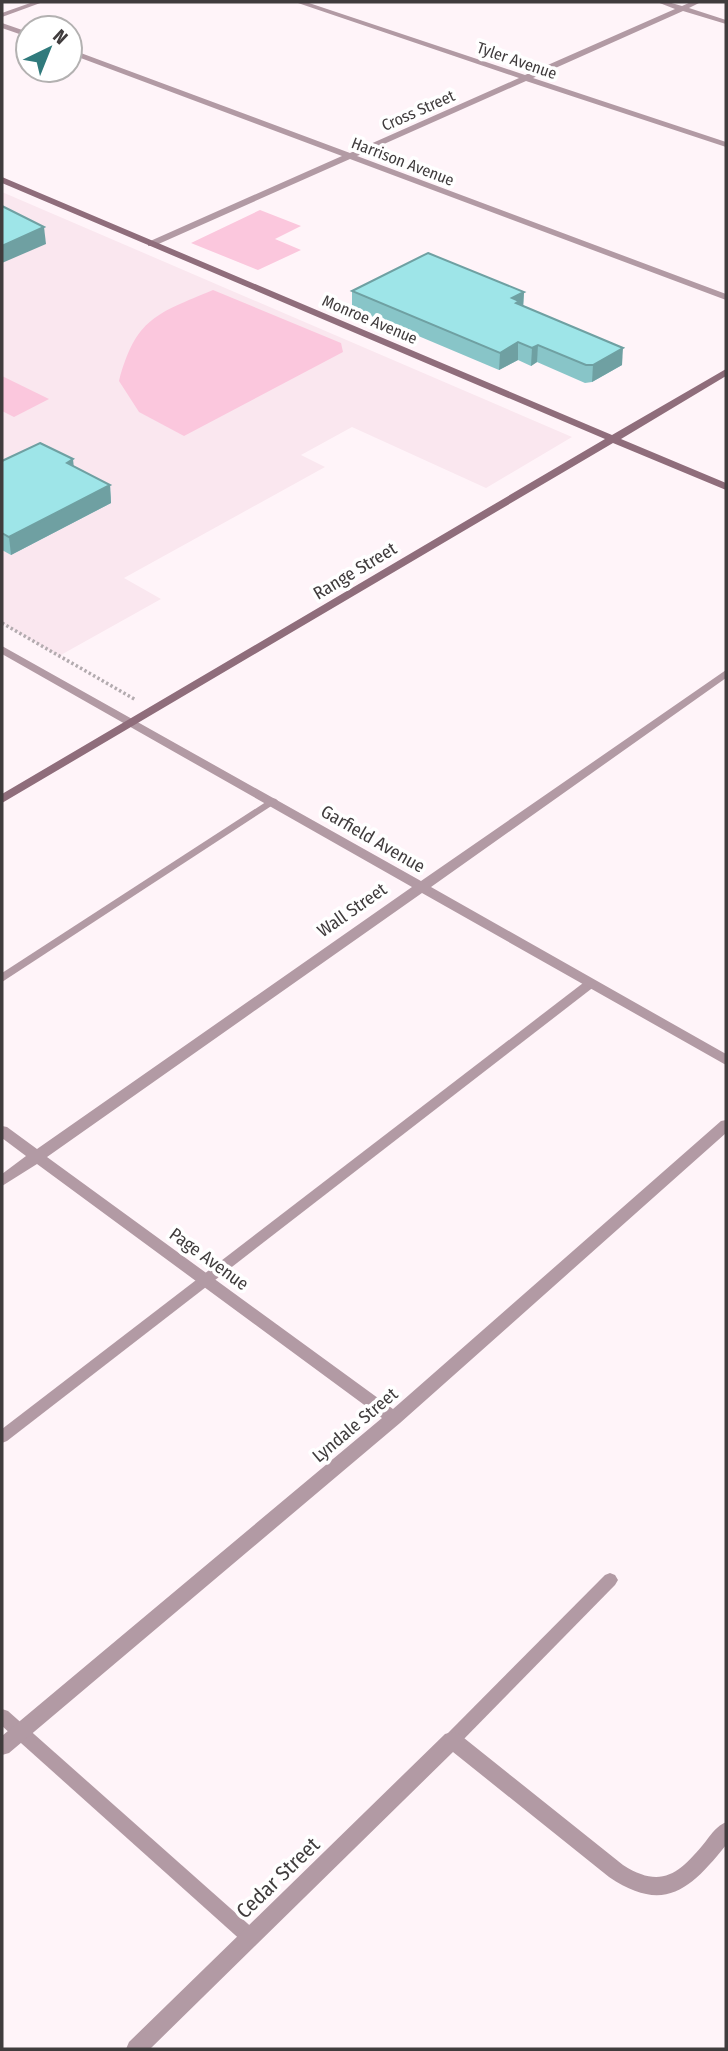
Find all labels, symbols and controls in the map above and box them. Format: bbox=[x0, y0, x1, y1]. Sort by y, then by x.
north arrow bbox=[14, 14, 84, 84]
text: N bbox=[48, 25, 72, 49]
street label: Tyler Avenue bbox=[474, 38, 559, 83]
street label: Cross Street bbox=[379, 86, 458, 135]
street label: Harrison Avenue bbox=[349, 133, 457, 190]
street label: Monroe Avenue bbox=[319, 291, 420, 348]
street label: Range Street bbox=[309, 537, 401, 605]
street label: Garfield Avenue bbox=[317, 800, 429, 878]
street label: Wall Street bbox=[313, 878, 391, 942]
street label: Page Avenue bbox=[165, 1223, 253, 1295]
street label: Lyndale Street bbox=[308, 1383, 402, 1467]
street label: Cedar Street bbox=[231, 1832, 325, 1924]

